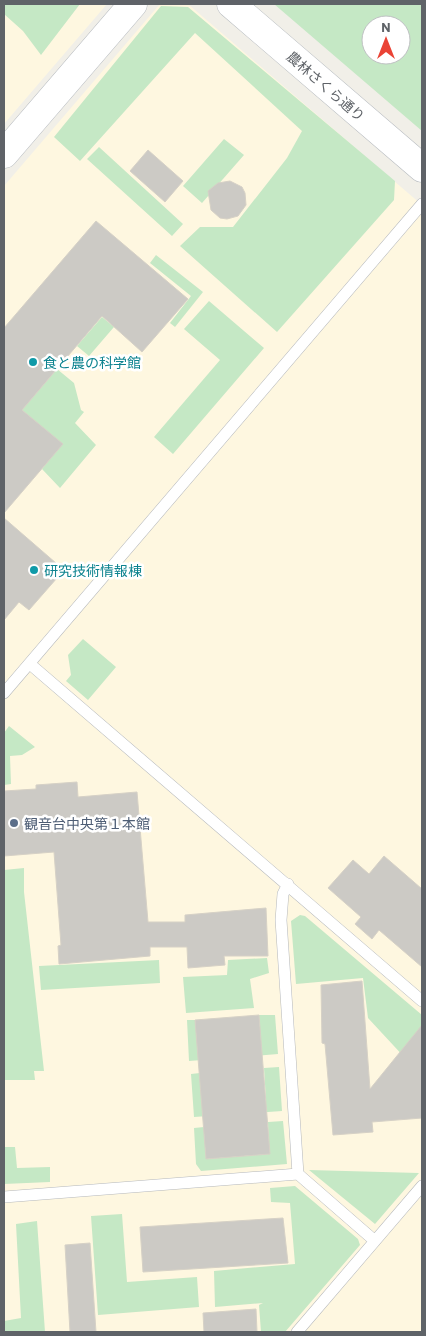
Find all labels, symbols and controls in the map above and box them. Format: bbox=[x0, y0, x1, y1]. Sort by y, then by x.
north arrow bbox=[361, 15, 411, 65]
text: N bbox=[381, 18, 391, 35]
street label: 農林さくら通り bbox=[283, 47, 369, 125]
place label: 食と農の科学館 bbox=[43, 354, 141, 371]
marker: 食と農の科学館 bbox=[27, 356, 39, 368]
place label: 研究技術情報棟 bbox=[44, 562, 142, 579]
marker: 研究技術情報棟 bbox=[28, 564, 40, 576]
place label: 観音台中央第１本館 bbox=[24, 815, 150, 832]
marker: 観音台中央第１本館 bbox=[8, 817, 20, 829]

